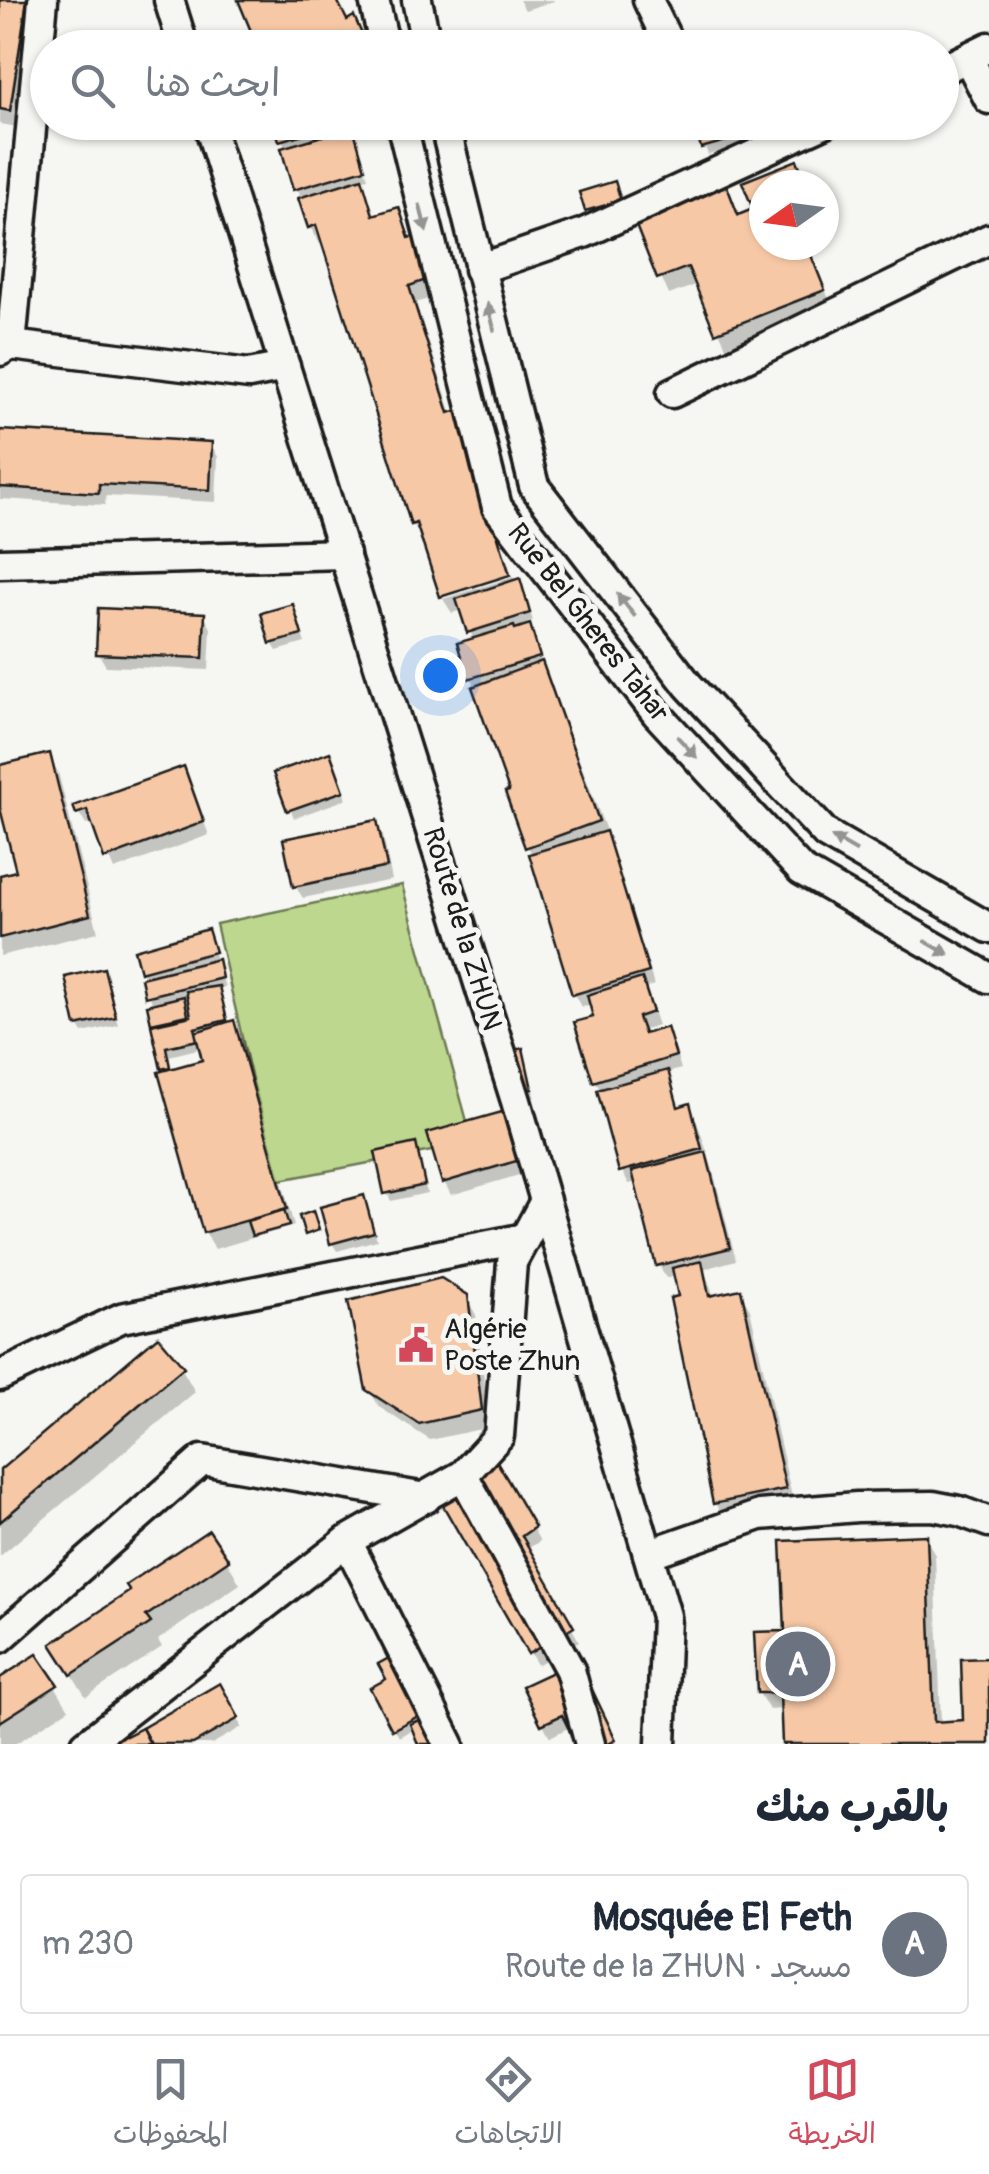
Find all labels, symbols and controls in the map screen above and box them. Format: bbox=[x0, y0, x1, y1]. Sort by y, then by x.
search box bbox=[30, 30, 959, 140]
icon: search bbox=[65, 58, 120, 113]
text: ابحث هنا bbox=[145, 60, 280, 108]
north arrow bbox=[749, 170, 839, 260]
one-way arrow bbox=[415, 203, 431, 234]
one-way arrow bbox=[483, 301, 498, 332]
street label: Rue Bel Gheres Tahar bbox=[499, 517, 677, 729]
one-way arrow bbox=[616, 592, 637, 618]
your location bbox=[415, 650, 466, 701]
one-way arrow bbox=[675, 735, 698, 759]
street label: Route de la ZHUN bbox=[415, 823, 509, 1035]
one-way arrow bbox=[830, 836, 858, 854]
one-way arrow bbox=[923, 940, 952, 957]
place label: Algérie Poste Zhun bbox=[444, 1312, 580, 1379]
public building icon: Algérie Poste Zhun bbox=[397, 1326, 435, 1364]
pin: A bbox=[766, 1626, 830, 1702]
text: بالقرب منك bbox=[756, 1782, 949, 1834]
text: Mosquée El Feth bbox=[592, 1894, 852, 1942]
text: 230 m bbox=[42, 1924, 134, 1964]
text: A bbox=[904, 1924, 925, 1964]
text: مسجد · Route de la ZHUN bbox=[505, 1947, 852, 1987]
tab: المحفوظات bbox=[113, 2052, 228, 2158]
tab: الاتجاهات bbox=[454, 2052, 563, 2158]
tab: الخريطة bbox=[789, 2052, 876, 2158]

